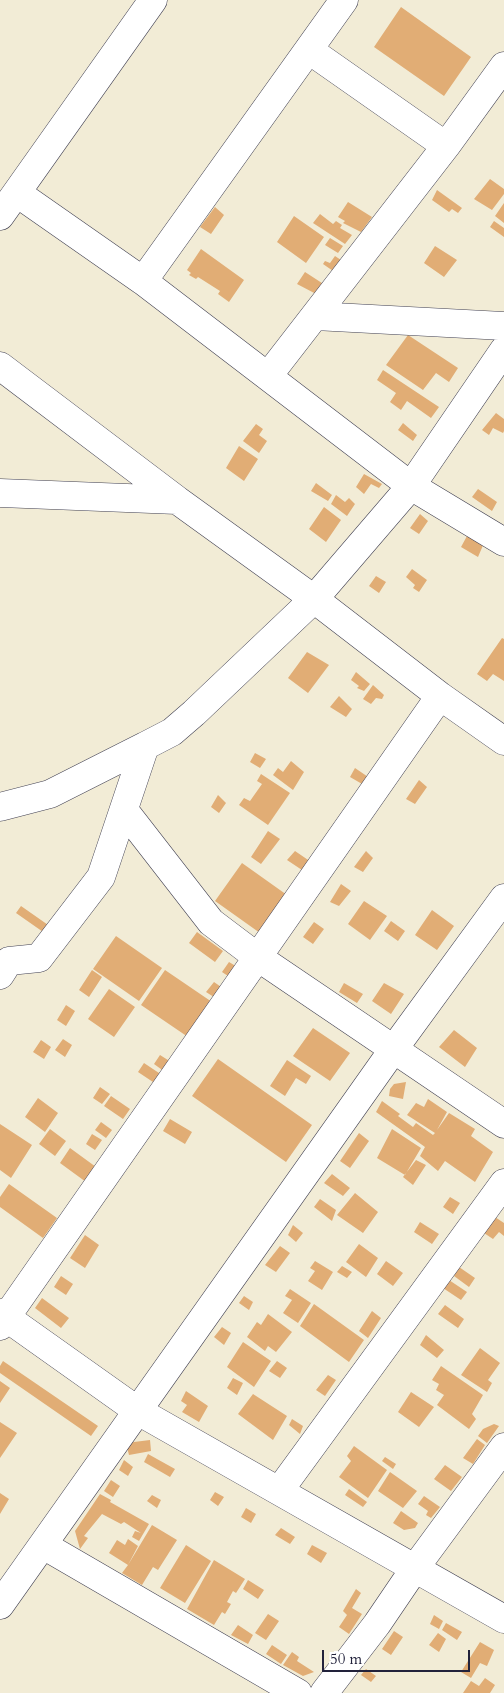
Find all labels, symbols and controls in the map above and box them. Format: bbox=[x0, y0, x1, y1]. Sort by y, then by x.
scale bar bbox=[324, 1640, 472, 1672]
text: 50 m bbox=[330, 1649, 362, 1669]

